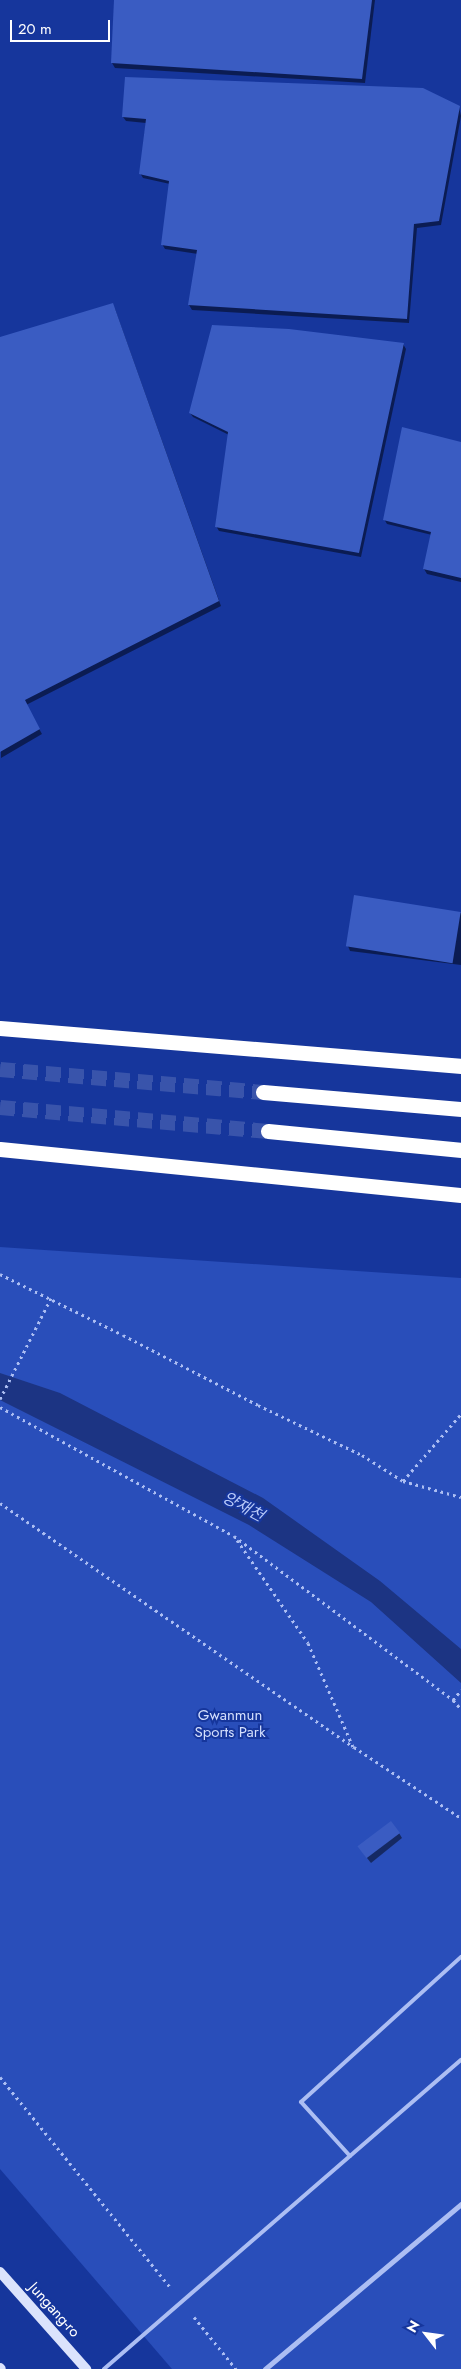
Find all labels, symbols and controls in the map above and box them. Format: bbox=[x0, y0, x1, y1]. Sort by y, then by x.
scale bar bbox=[12, 10, 112, 42]
text: 20 m bbox=[18, 18, 52, 40]
water label: 양재천 bbox=[219, 1488, 267, 1526]
park label: Gwanmun Sports Park bbox=[195, 1706, 265, 1741]
street label: Jungang-ro bbox=[25, 2279, 83, 2341]
north arrow bbox=[401, 2309, 451, 2359]
text: N bbox=[402, 2317, 424, 2336]

